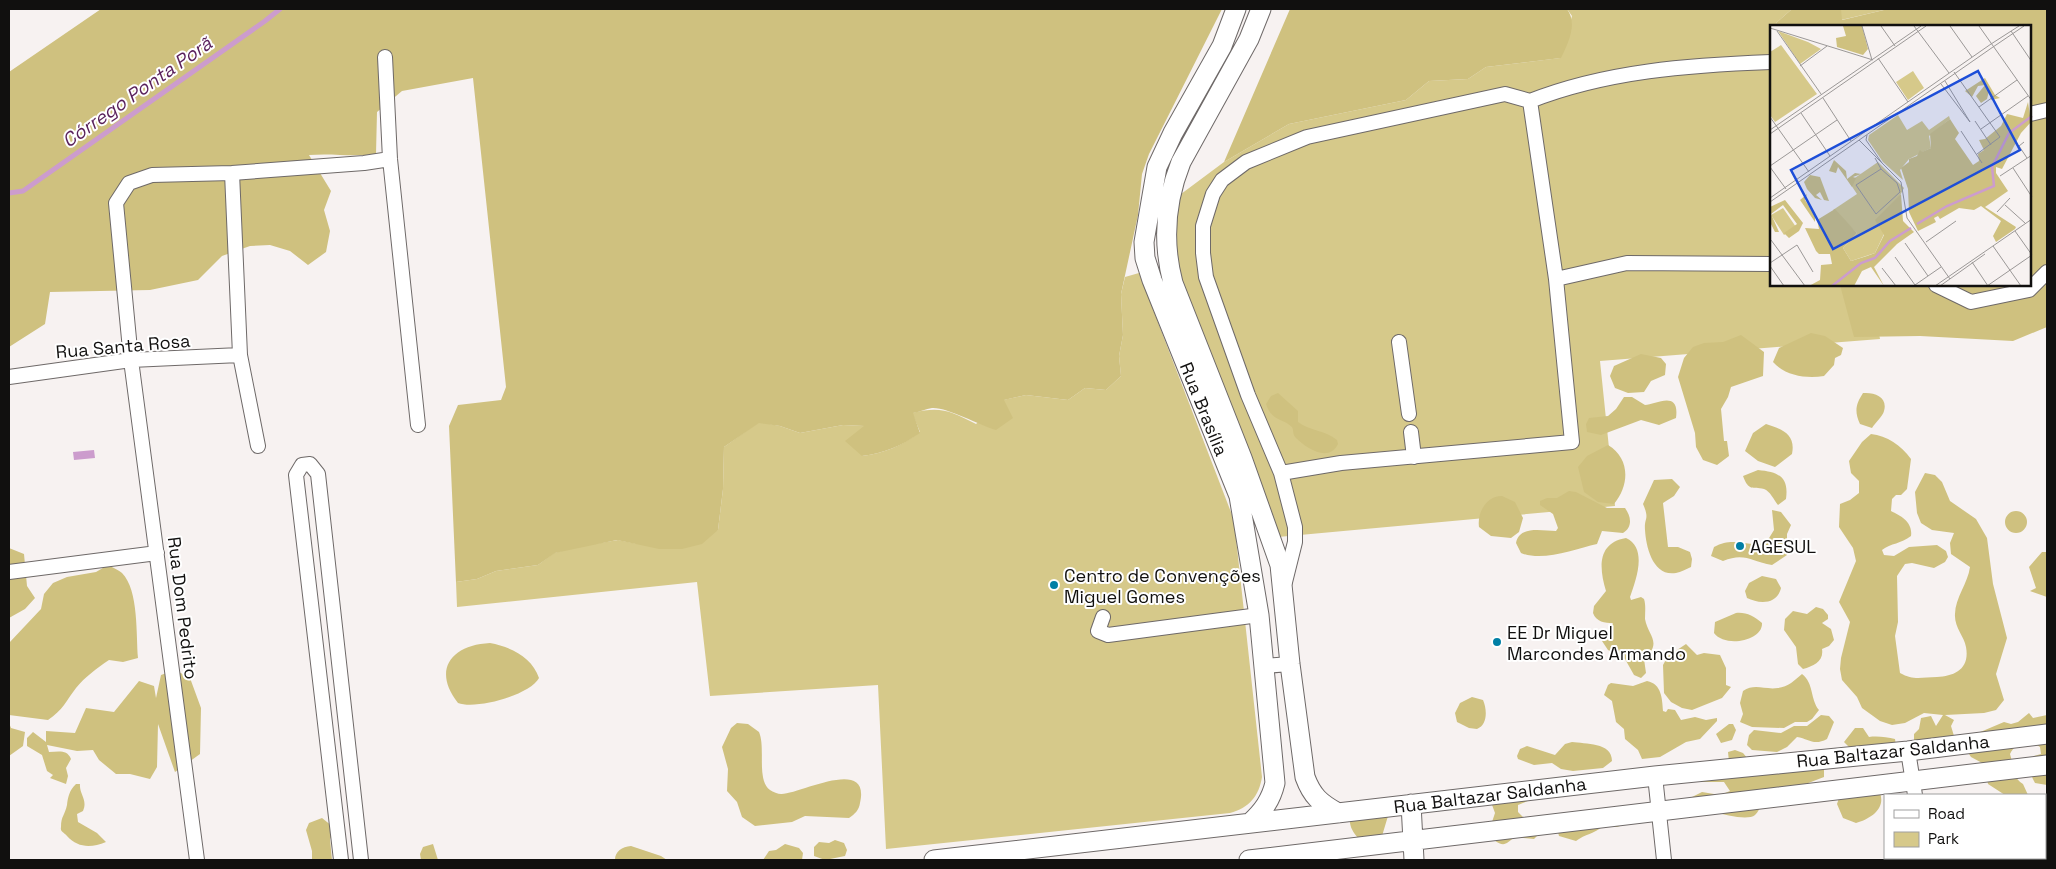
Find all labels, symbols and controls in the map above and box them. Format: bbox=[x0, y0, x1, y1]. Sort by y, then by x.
inset map bbox=[1770, 25, 2031, 286]
water label: Córrego Ponta Porã bbox=[57, 30, 218, 153]
street label: Rua Santa Rosa bbox=[55, 329, 191, 363]
street label: Rua Brasília bbox=[1175, 359, 1233, 459]
street label: Rua Dom Pedrito bbox=[163, 535, 203, 681]
place label: AGESUL bbox=[1750, 535, 1816, 558]
marker: AGESUL bbox=[1734, 540, 1746, 552]
place label: Centro de Convenções Miguel Gomes bbox=[1064, 564, 1261, 608]
marker: Centro de Convenções Miguel Gomes bbox=[1048, 579, 1060, 591]
place label: EE Dr Miguel Marcondes Armando bbox=[1507, 621, 1686, 665]
marker: EE Dr Miguel Marcondes Armando bbox=[1491, 636, 1503, 648]
street label: Rua Baltazar Saldanha bbox=[1795, 729, 1991, 773]
street label: Rua Baltazar Saldanha bbox=[1392, 772, 1588, 818]
legend bbox=[1884, 794, 2046, 859]
text: Road bbox=[1928, 804, 1965, 823]
text: Park bbox=[1928, 829, 1959, 848]

